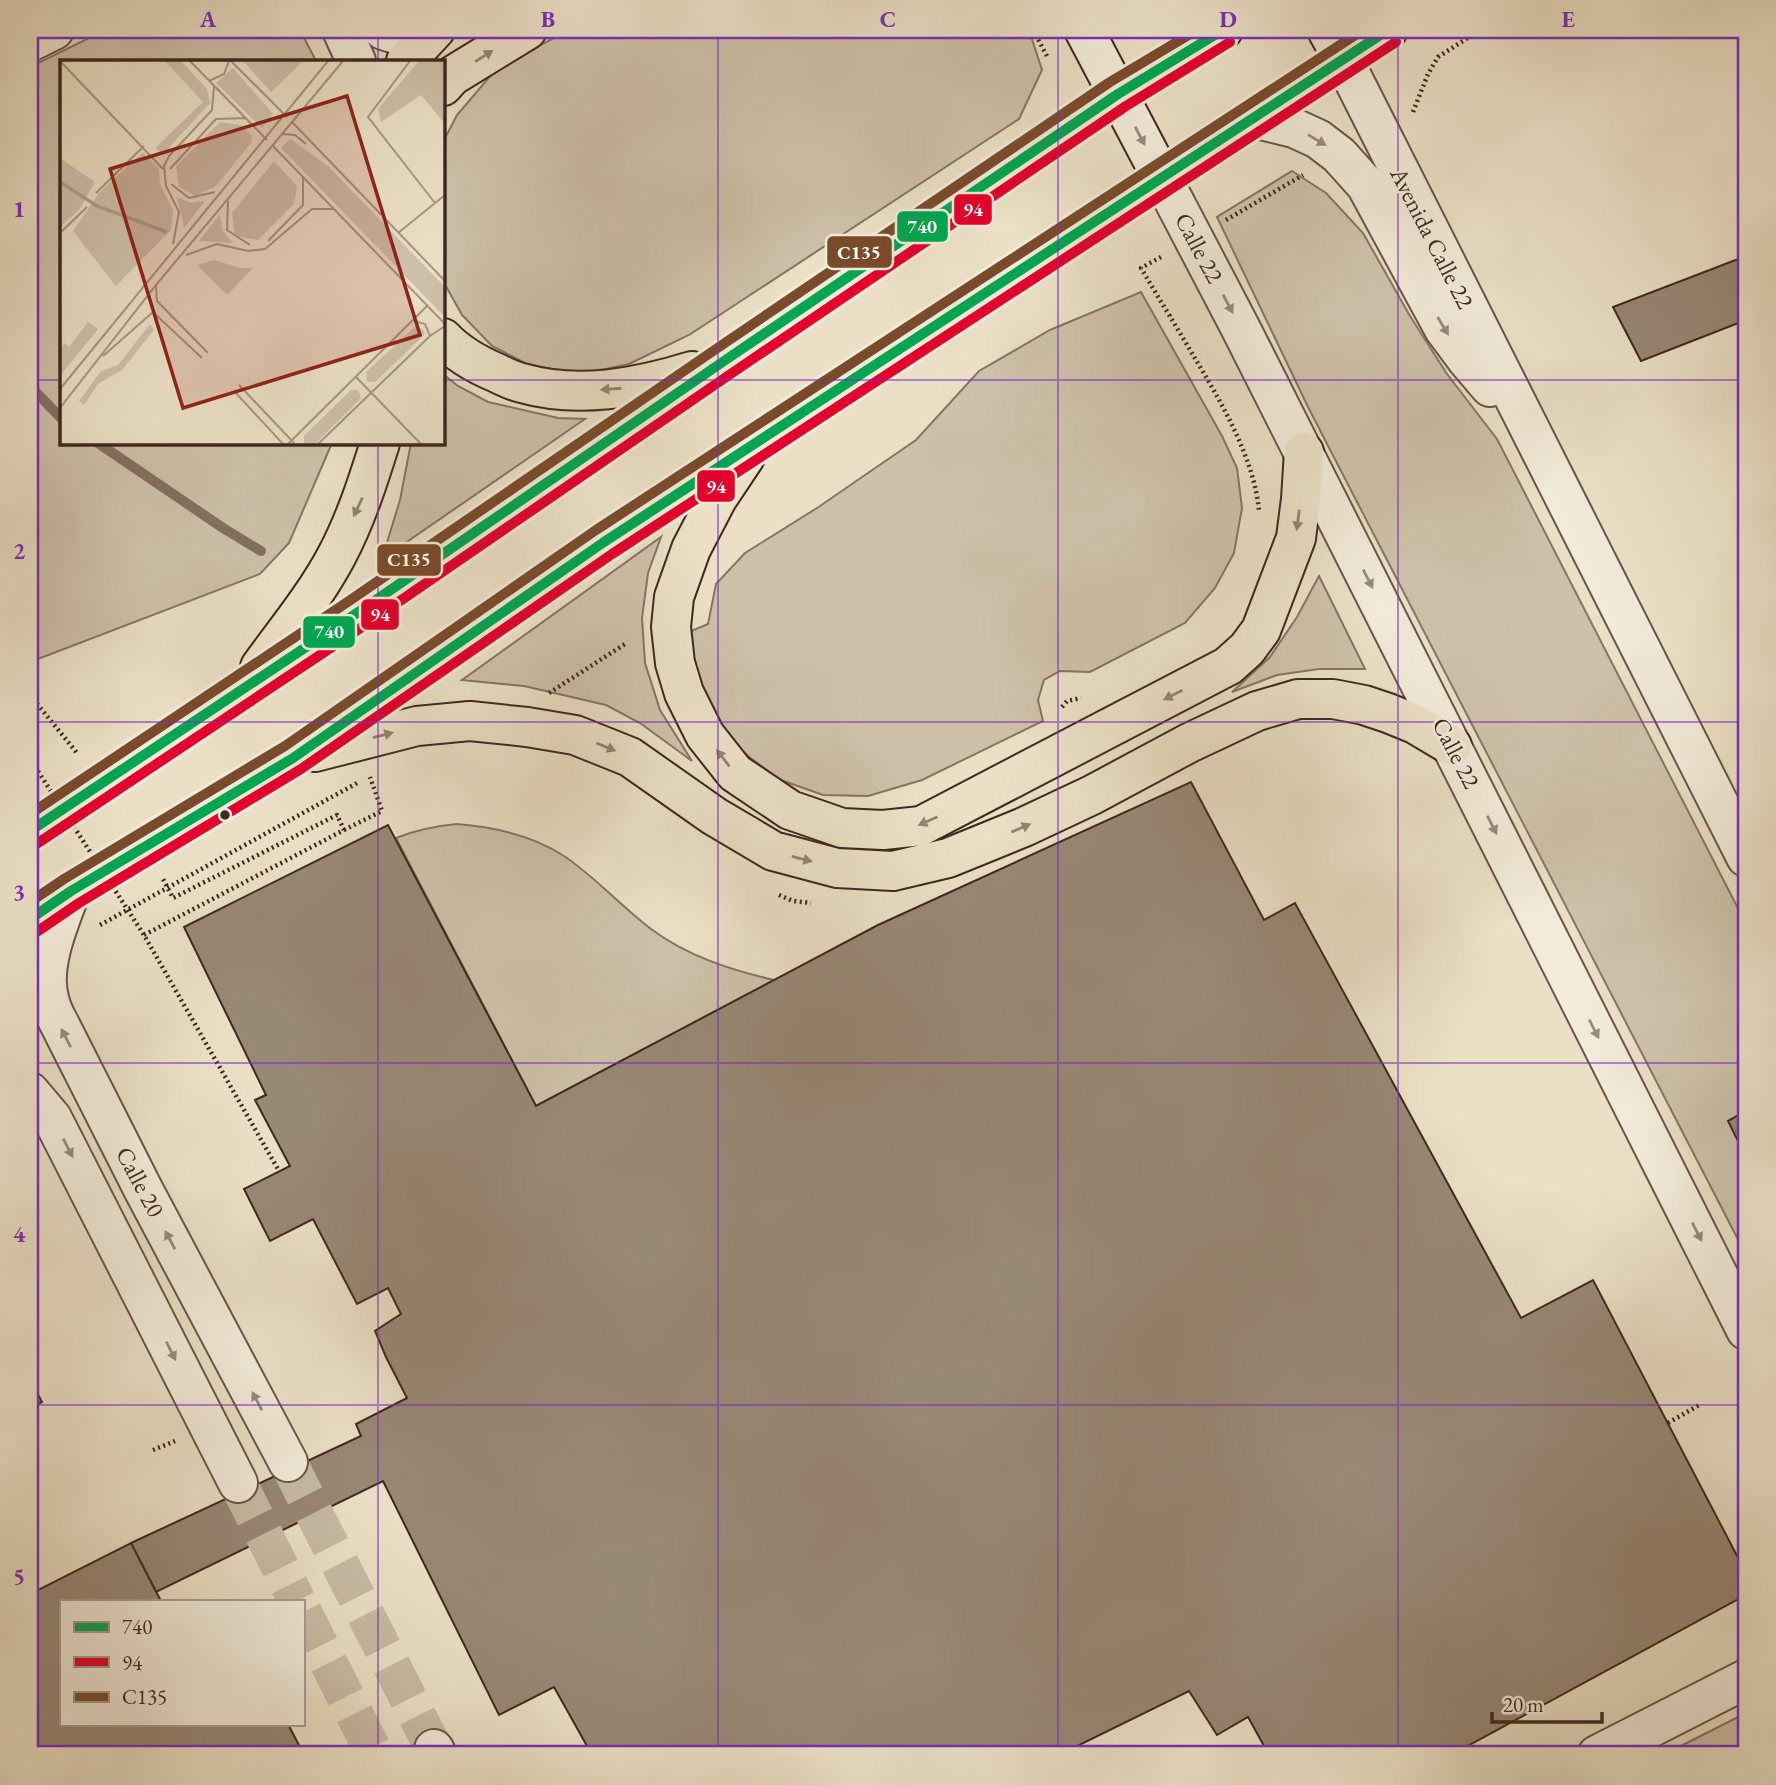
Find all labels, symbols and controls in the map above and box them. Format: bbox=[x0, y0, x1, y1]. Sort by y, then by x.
text: A bbox=[199, 4, 217, 34]
text: B bbox=[541, 4, 555, 34]
text: C bbox=[880, 4, 896, 34]
text: D bbox=[1219, 4, 1237, 34]
text: E bbox=[1561, 4, 1575, 34]
one-way arrow bbox=[474, 50, 493, 63]
inset map bbox=[60, 60, 444, 444]
one-way arrow bbox=[1134, 126, 1146, 146]
one-way arrow bbox=[1308, 134, 1327, 146]
street label: Avenida Calle 22 bbox=[1383, 161, 1482, 314]
line badge: 94 bbox=[953, 193, 993, 226]
text: 1 bbox=[13, 194, 25, 224]
text: 94 bbox=[963, 197, 984, 222]
street label: Calle 22 bbox=[1168, 207, 1231, 289]
line badge: 740 bbox=[896, 210, 949, 243]
text: 740 bbox=[907, 214, 937, 239]
line badge: C135 bbox=[826, 235, 893, 269]
text: C135 bbox=[837, 240, 881, 265]
one-way arrow bbox=[1222, 294, 1234, 313]
one-way arrow bbox=[1436, 316, 1449, 335]
one-way arrow bbox=[599, 383, 621, 394]
line badge: 94 bbox=[696, 469, 736, 503]
text: 94 bbox=[706, 474, 727, 499]
one-way arrow bbox=[352, 497, 364, 517]
one-way arrow bbox=[1293, 509, 1304, 531]
text: 2 bbox=[13, 536, 25, 566]
line badge: C135 bbox=[376, 543, 442, 577]
text: C135 bbox=[387, 547, 431, 572]
one-way arrow bbox=[1361, 569, 1373, 589]
line badge: 94 bbox=[360, 598, 400, 631]
text: 94 bbox=[370, 602, 391, 627]
line badge: 740 bbox=[302, 615, 356, 649]
text: 740 bbox=[314, 619, 344, 644]
one-way arrow bbox=[1164, 689, 1183, 701]
street label: Calle 22 bbox=[1426, 712, 1488, 794]
one-way arrow bbox=[372, 729, 394, 740]
one-way arrow bbox=[595, 742, 616, 753]
one-way arrow bbox=[716, 750, 731, 768]
unlabelled marker bbox=[218, 808, 232, 822]
one-way arrow bbox=[1487, 815, 1498, 835]
one-way arrow bbox=[917, 816, 938, 827]
one-way arrow bbox=[1011, 822, 1032, 833]
one-way arrow bbox=[791, 854, 813, 865]
text: 3 bbox=[13, 877, 25, 907]
one-way arrow bbox=[1589, 1019, 1600, 1039]
one-way arrow bbox=[60, 1028, 71, 1048]
one-way arrow bbox=[62, 1138, 73, 1158]
street label: Calle 20 bbox=[109, 1141, 172, 1222]
text: 4 bbox=[13, 1219, 26, 1249]
one-way arrow bbox=[1691, 1222, 1702, 1242]
one-way arrow bbox=[164, 1230, 176, 1250]
one-way arrow bbox=[165, 1341, 176, 1361]
one-way arrow bbox=[251, 1392, 263, 1411]
text: 5 bbox=[13, 1561, 25, 1591]
legend bbox=[60, 1600, 304, 1726]
text: 740 bbox=[122, 1613, 152, 1640]
text: 94 bbox=[122, 1649, 143, 1676]
scale bar bbox=[1492, 1680, 1603, 1724]
text: C135 bbox=[122, 1683, 167, 1710]
text: 20 m bbox=[1503, 1691, 1544, 1718]

